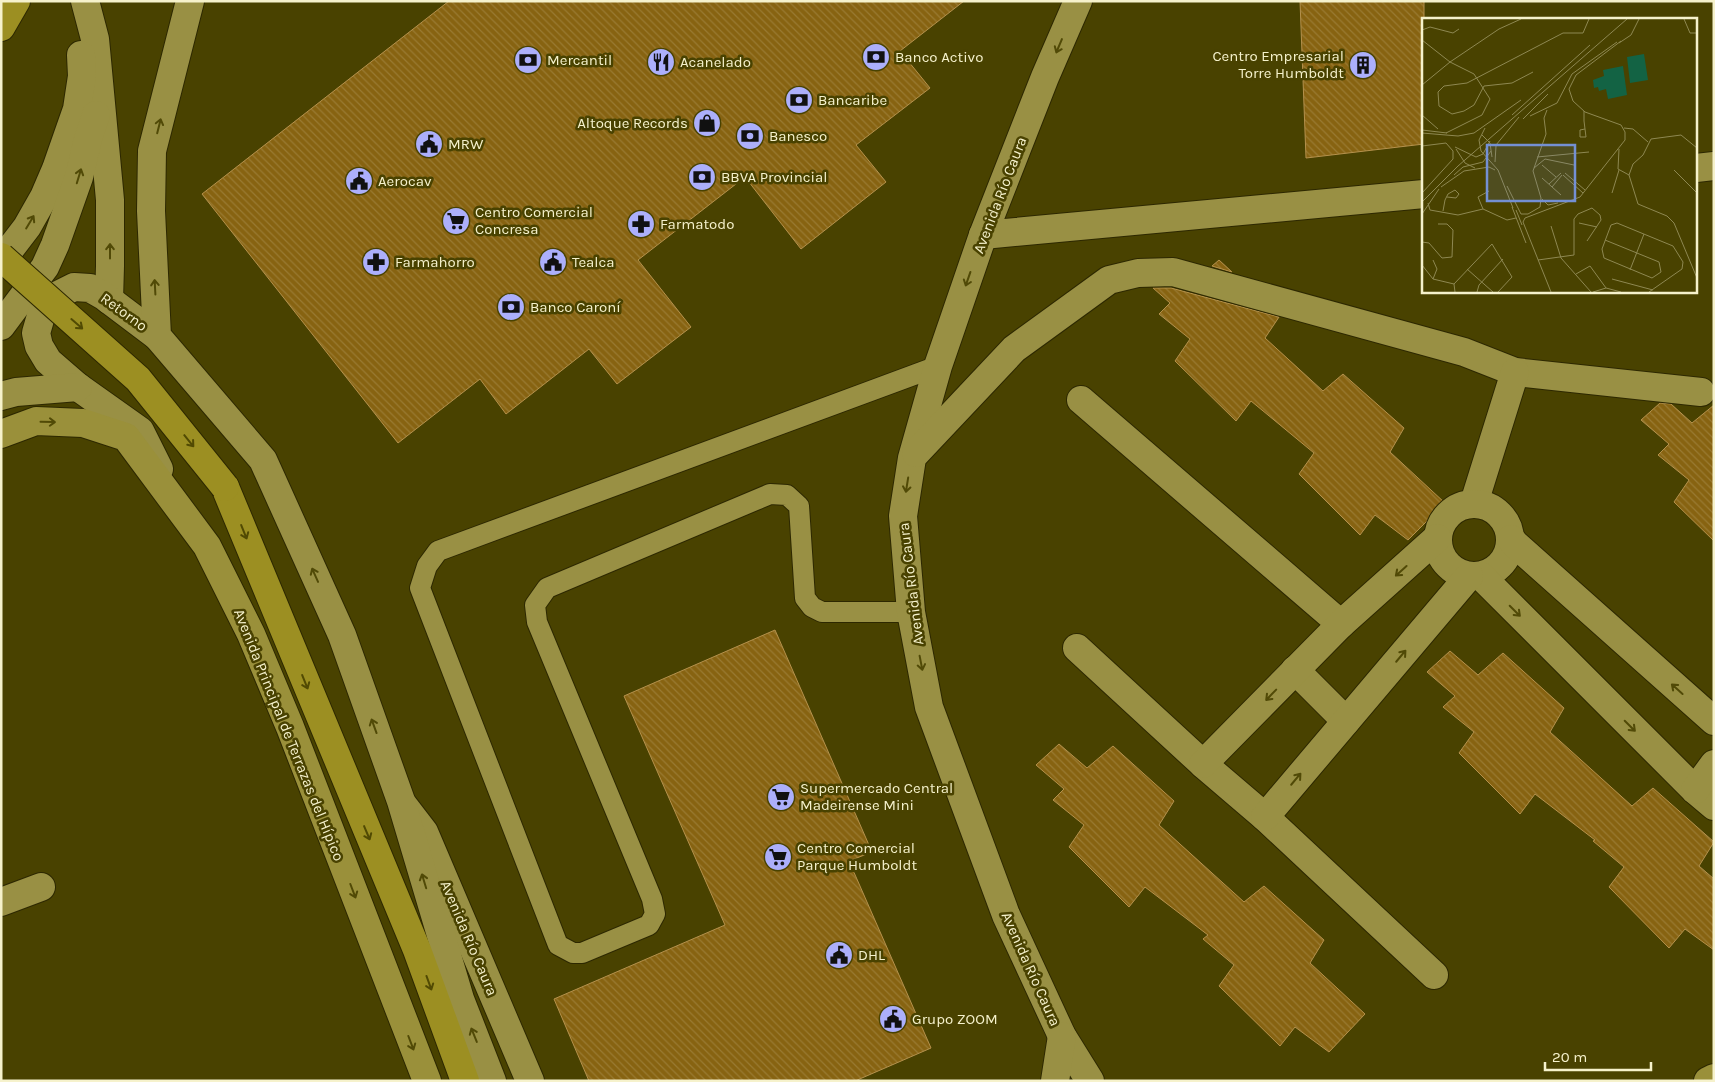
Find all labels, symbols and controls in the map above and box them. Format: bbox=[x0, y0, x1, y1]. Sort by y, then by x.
inset map bbox=[1422, 18, 1698, 292]
one-way arrow bbox=[1053, 38, 1063, 53]
bank icon: Banco Activo bbox=[861, 42, 891, 72]
bank icon: Mercantil bbox=[513, 45, 543, 75]
restaurant icon: Acanelado bbox=[646, 47, 676, 77]
place label: Centro Empresarial Torre Humboldt bbox=[1212, 47, 1344, 82]
place label: Banco Activo bbox=[895, 48, 983, 66]
building icon: Centro Empresarial Torre Humboldt bbox=[1348, 50, 1378, 80]
place label: Mercantil bbox=[547, 51, 612, 69]
place label: Acanelado bbox=[680, 53, 751, 71]
bank icon: Bancaribe bbox=[784, 85, 814, 115]
place label: Bancaribe bbox=[818, 91, 887, 109]
shop icon: Altoque Records bbox=[692, 108, 722, 138]
place label: Altoque Records bbox=[577, 114, 688, 132]
one-way arrow bbox=[155, 118, 164, 134]
bank icon: Banesco bbox=[735, 121, 765, 151]
place label: Banesco bbox=[769, 127, 827, 145]
public building icon: MRW bbox=[414, 129, 444, 159]
street label: Avenida Río Caura bbox=[969, 134, 1031, 256]
place label: MRW bbox=[448, 135, 484, 153]
bank icon: BBVA Provincial bbox=[687, 162, 717, 192]
public building icon: Aerocav bbox=[344, 166, 374, 196]
one-way arrow bbox=[74, 168, 84, 184]
place label: BBVA Provincial bbox=[721, 168, 827, 186]
place label: Aerocav bbox=[378, 172, 432, 190]
place label: Centro Comercial Concresa bbox=[475, 203, 593, 238]
supermarket icon: Centro Comercial Concresa bbox=[441, 206, 471, 236]
pharmacy icon: Farmatodo bbox=[626, 209, 656, 239]
one-way arrow bbox=[25, 215, 35, 229]
place label: Farmatodo bbox=[660, 215, 734, 233]
one-way arrow bbox=[105, 243, 115, 260]
pharmacy icon: Farmahorro bbox=[361, 247, 391, 277]
public building icon: Tealca bbox=[538, 247, 568, 277]
place label: Farmahorro bbox=[395, 253, 475, 271]
place label: Tealca bbox=[572, 253, 615, 271]
one-way arrow bbox=[963, 271, 972, 286]
one-way arrow bbox=[150, 279, 159, 295]
street label: Retorno bbox=[97, 289, 151, 335]
bank icon: Banco Caroní bbox=[496, 292, 526, 322]
place label: Banco Caroní bbox=[530, 298, 621, 316]
one-way arrow bbox=[70, 319, 83, 330]
one-way arrow bbox=[40, 417, 56, 426]
one-way arrow bbox=[183, 434, 194, 447]
one-way arrow bbox=[902, 476, 912, 492]
street label: Avenida Río Caura bbox=[895, 522, 927, 646]
one-way arrow bbox=[240, 524, 249, 539]
one-way arrow bbox=[1394, 565, 1407, 576]
one-way arrow bbox=[309, 568, 319, 583]
one-way arrow bbox=[1509, 605, 1522, 617]
street label: Avenida Principal de Terrazas del Hípico bbox=[230, 606, 348, 864]
one-way arrow bbox=[1396, 649, 1407, 662]
one-way arrow bbox=[916, 655, 926, 671]
one-way arrow bbox=[301, 674, 311, 689]
one-way arrow bbox=[1671, 683, 1684, 695]
one-way arrow bbox=[1265, 689, 1277, 701]
one-way arrow bbox=[369, 719, 378, 735]
one-way arrow bbox=[1624, 719, 1636, 731]
one-way arrow bbox=[1291, 773, 1302, 786]
place label: Supermercado Central Madeirense Mini bbox=[800, 779, 953, 814]
supermarket icon: Supermercado Central Madeirense Mini bbox=[766, 782, 796, 812]
one-way arrow bbox=[363, 825, 373, 840]
place label: Centro Comercial Parque Humboldt bbox=[797, 839, 917, 874]
supermarket icon: Centro Comercial Parque Humboldt bbox=[763, 842, 793, 872]
one-way arrow bbox=[419, 873, 429, 889]
street label: Avenida Río Caura bbox=[437, 878, 501, 998]
one-way arrow bbox=[349, 883, 358, 898]
street label: Avenida Río Caura bbox=[998, 909, 1064, 1029]
public building icon: DHL bbox=[824, 940, 854, 970]
place label: DHL bbox=[858, 946, 885, 964]
one-way arrow bbox=[425, 975, 434, 990]
public building icon: Grupo ZOOM bbox=[878, 1004, 908, 1034]
place label: Grupo ZOOM bbox=[912, 1010, 998, 1028]
one-way arrow bbox=[469, 1028, 478, 1043]
one-way arrow bbox=[407, 1035, 416, 1050]
scale bar bbox=[1545, 1040, 1651, 1072]
text: 20 m bbox=[1552, 1048, 1587, 1066]

